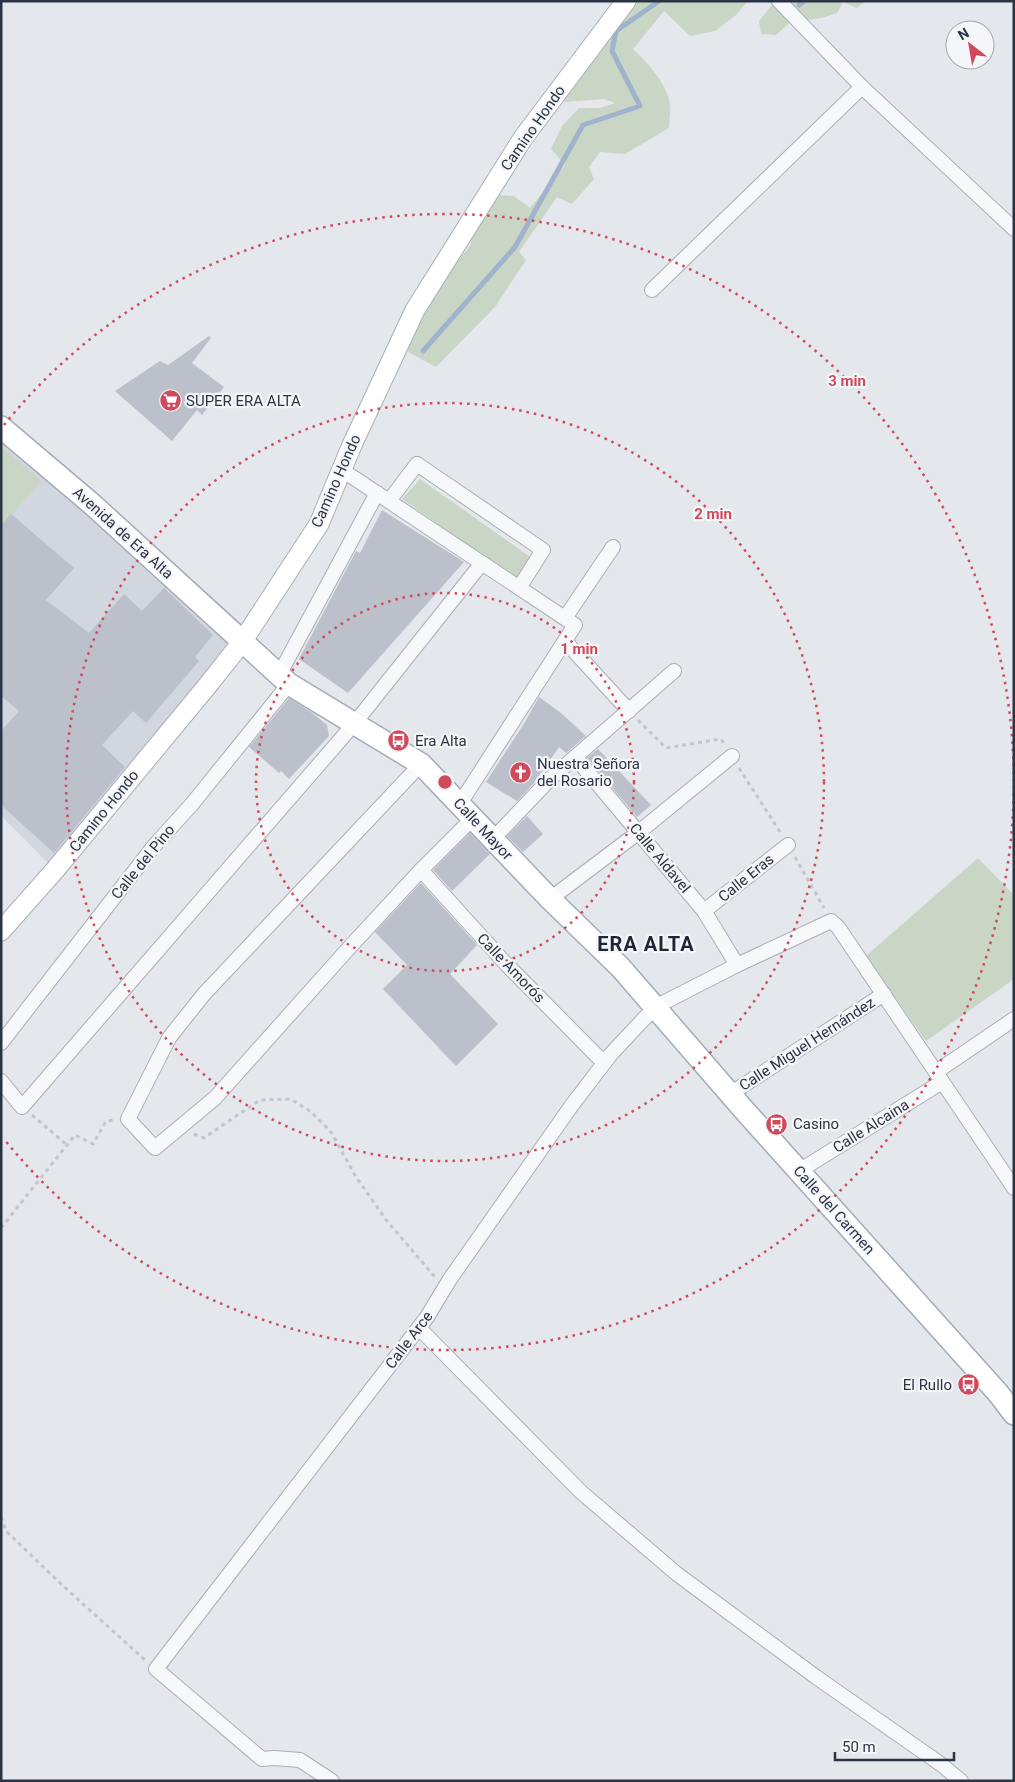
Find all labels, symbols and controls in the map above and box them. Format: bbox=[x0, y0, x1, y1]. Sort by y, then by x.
north arrow bbox=[945, 20, 995, 70]
text: N bbox=[955, 24, 972, 43]
street label: Camino Hondo bbox=[497, 82, 569, 174]
text: 3 min bbox=[828, 372, 866, 390]
supermarket icon: SUPER ERA ALTA bbox=[158, 389, 182, 413]
place label: SUPER ERA ALTA bbox=[186, 392, 301, 410]
street label: Camino Hondo bbox=[307, 432, 365, 530]
street label: Avenida de Era Alta bbox=[69, 483, 177, 583]
text: 2 min bbox=[694, 505, 732, 523]
text: 1 min bbox=[560, 640, 598, 658]
bus stop icon: Era Alta bbox=[387, 729, 411, 753]
place label: Era Alta bbox=[415, 732, 467, 750]
place label: Nuestra Señora del Rosario bbox=[537, 755, 640, 790]
church icon: Nuestra Señora del Rosario bbox=[509, 761, 533, 785]
street label: Camino Hondo bbox=[66, 767, 142, 855]
centre of rings bbox=[436, 773, 454, 791]
street label: Calle Mayor bbox=[450, 794, 516, 864]
street label: Calle Aldavel bbox=[626, 819, 694, 897]
street label: Calle del Pino bbox=[107, 821, 179, 903]
street label: Calle Eras bbox=[715, 850, 777, 906]
street label: Calle Amorós bbox=[473, 930, 549, 1006]
district label: ERA ALTA bbox=[597, 932, 695, 956]
street label: Calle Miguel Hernández bbox=[736, 993, 878, 1095]
street label: Calle Alcaina bbox=[830, 1095, 912, 1157]
bus stop icon: Casino bbox=[765, 1112, 789, 1136]
place label: Casino bbox=[793, 1115, 839, 1133]
street label: Calle del Carmen bbox=[789, 1162, 879, 1258]
street label: Calle Arce bbox=[382, 1308, 437, 1372]
bus stop icon: El Rullo bbox=[956, 1373, 980, 1397]
place label: El Rullo bbox=[903, 1376, 952, 1394]
scale bar bbox=[835, 1730, 954, 1762]
text: 50 m bbox=[842, 1738, 876, 1756]

